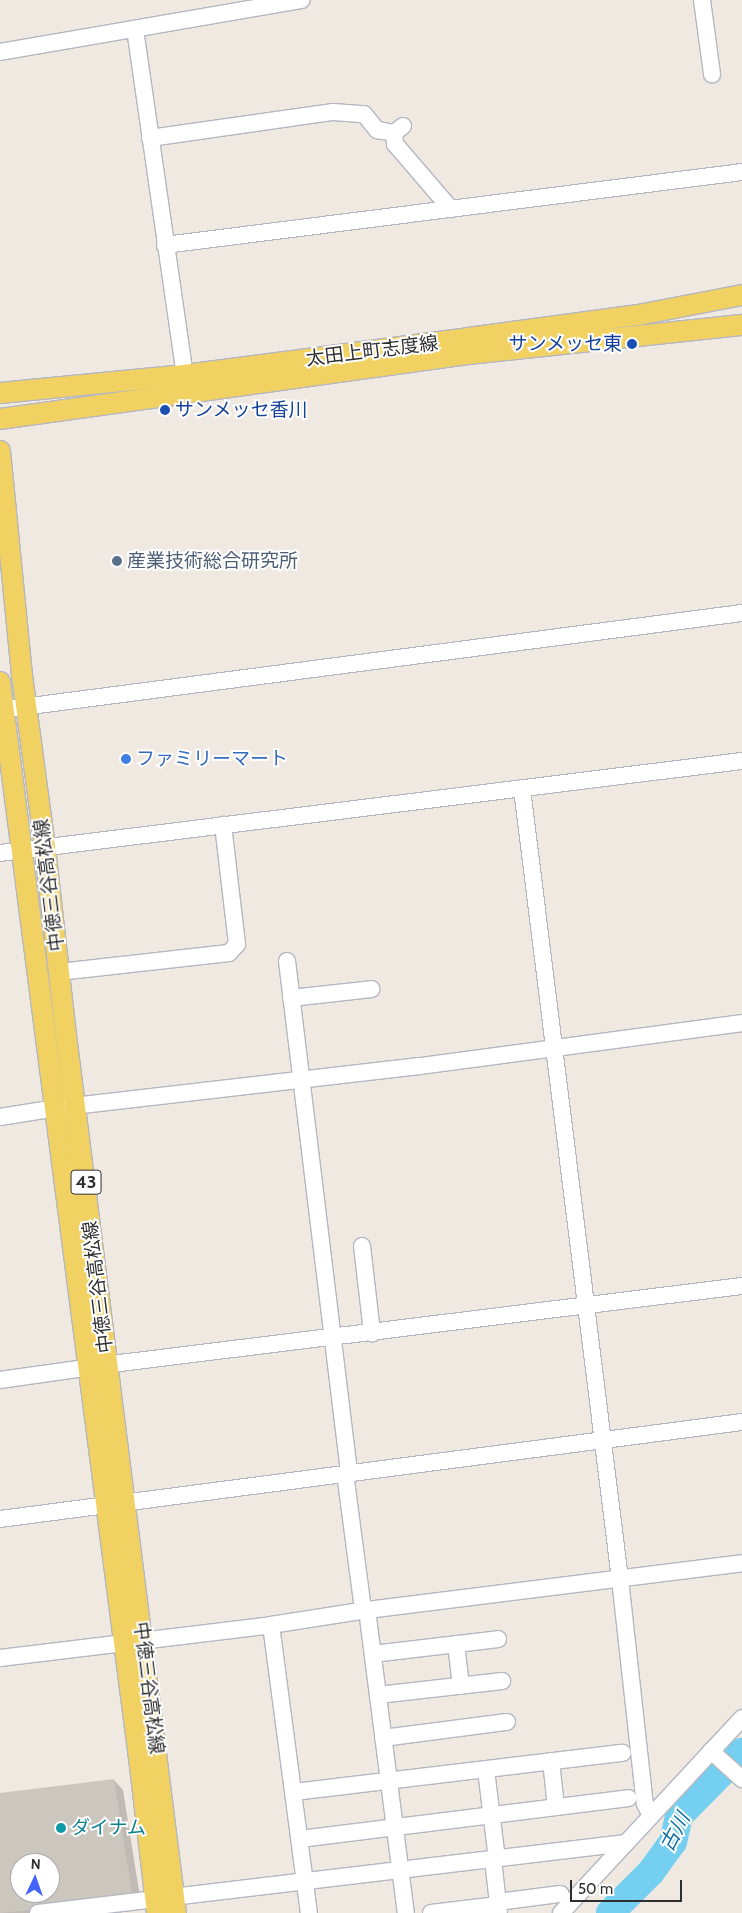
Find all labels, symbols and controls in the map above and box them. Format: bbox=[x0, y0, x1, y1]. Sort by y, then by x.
street label: 太田上町志度線 bbox=[305, 332, 439, 370]
place label: サンメッセ東 bbox=[508, 333, 622, 355]
marker: サンメッセ東 bbox=[626, 338, 638, 350]
place label: サンメッセ香川 bbox=[175, 399, 308, 421]
marker: サンメッセ香川 bbox=[159, 404, 171, 416]
place label: 産業技術総合研究所 bbox=[127, 550, 298, 572]
marker: 産業技術総合研究所 bbox=[111, 555, 123, 567]
place label: ファミリーマート bbox=[136, 748, 288, 770]
marker: ファミリーマート bbox=[120, 753, 132, 765]
street label: 中徳三谷高松線 bbox=[30, 818, 68, 952]
road number: 43 bbox=[70, 1166, 102, 1198]
street label: 中徳三谷高松線 bbox=[79, 1220, 117, 1354]
street label: 中徳三谷高松線 bbox=[130, 1621, 168, 1755]
water label: 古川 bbox=[655, 1809, 695, 1855]
place label: ダイナム bbox=[71, 1817, 147, 1839]
marker: ダイナム bbox=[55, 1822, 67, 1834]
north arrow bbox=[10, 1853, 60, 1903]
text: N bbox=[30, 1855, 41, 1873]
scale bar bbox=[572, 1870, 684, 1902]
text: 50 m bbox=[578, 1880, 613, 1898]

